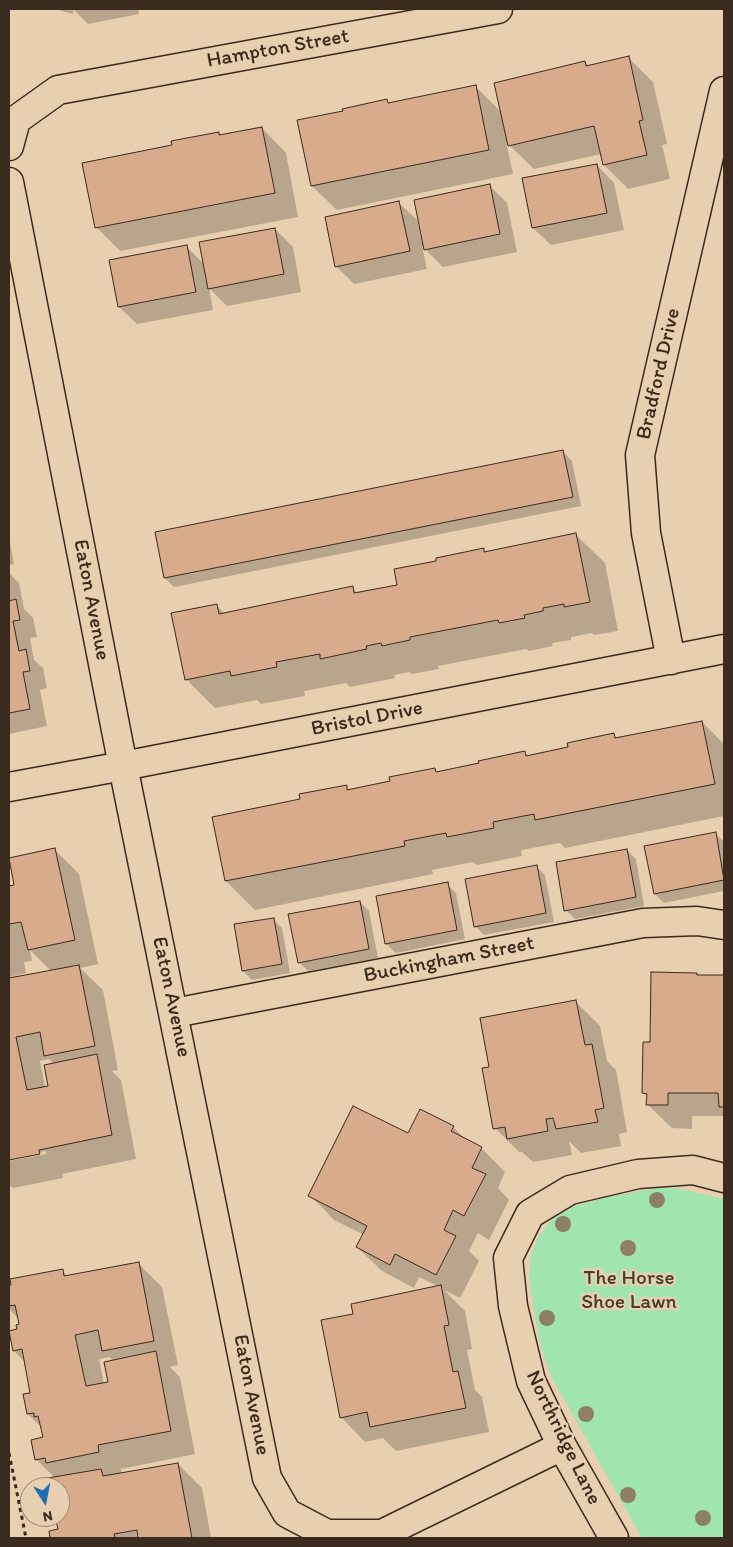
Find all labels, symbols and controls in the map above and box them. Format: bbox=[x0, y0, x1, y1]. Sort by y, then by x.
street label: Hampton Street bbox=[205, 24, 351, 74]
street label: Bradford Drive bbox=[632, 306, 686, 442]
street label: Eaton Avenue bbox=[67, 537, 115, 663]
street label: Bristol Drive bbox=[309, 696, 425, 742]
street label: Buckingham Street bbox=[362, 931, 536, 989]
street label: Eaton Avenue bbox=[146, 934, 196, 1060]
park label: The Horse Shoe Lawn bbox=[581, 1266, 677, 1316]
street label: Eaton Avenue bbox=[227, 1332, 275, 1458]
street label: Northridge Lane bbox=[520, 1367, 606, 1509]
north arrow bbox=[20, 1477, 70, 1527]
text: N bbox=[42, 1507, 54, 1525]

